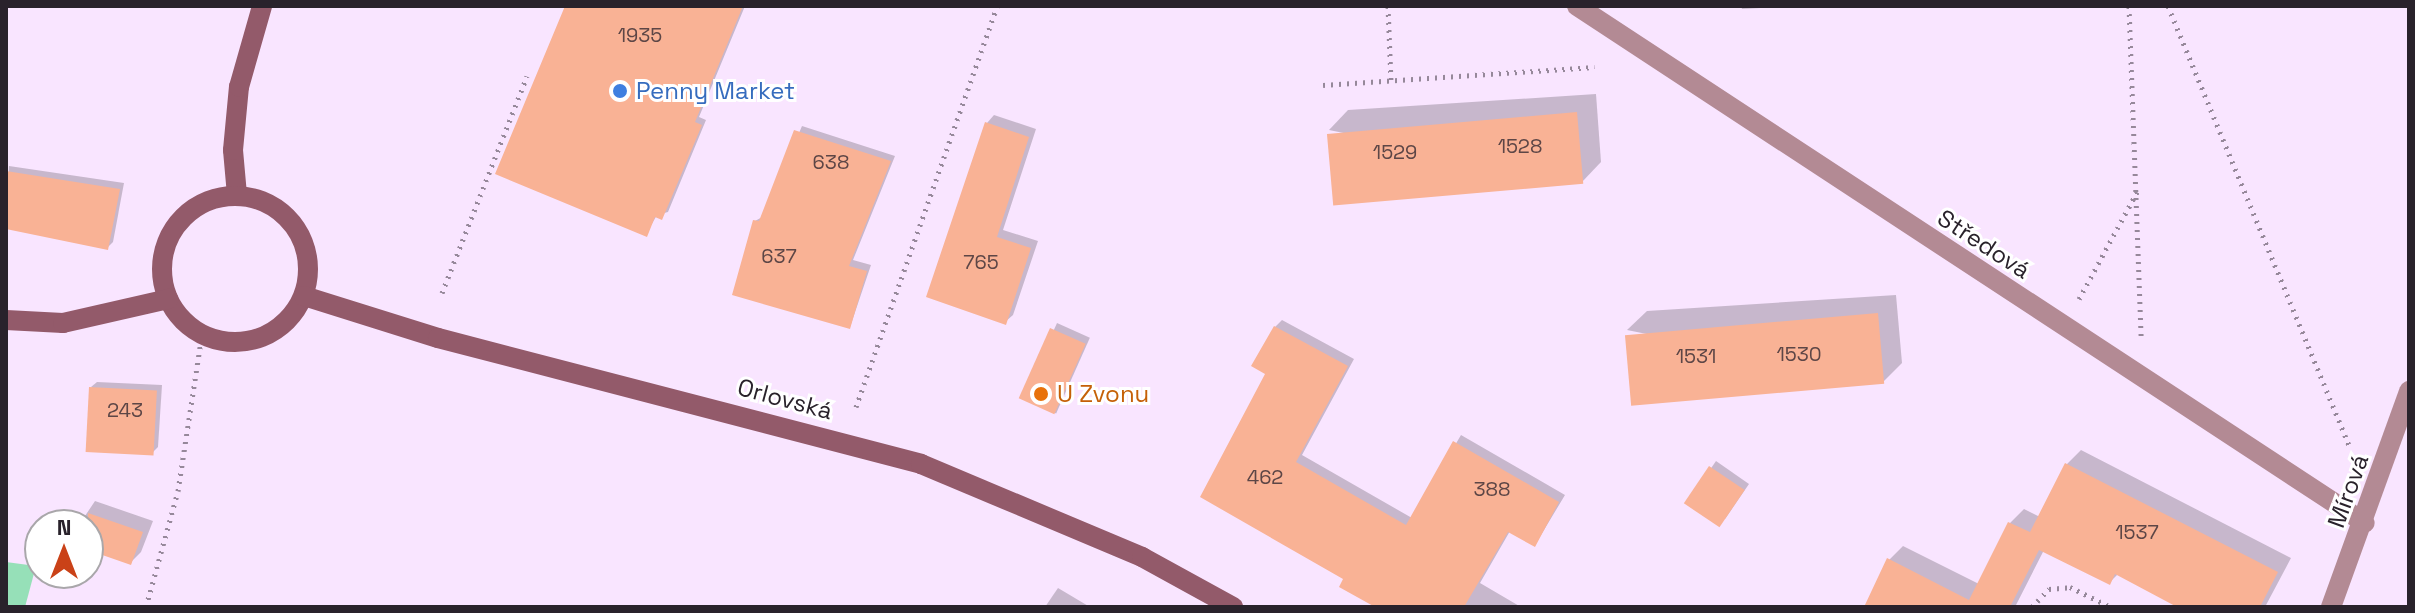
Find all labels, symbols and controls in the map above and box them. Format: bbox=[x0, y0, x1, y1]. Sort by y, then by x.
house number: 1935 bbox=[618, 23, 662, 47]
place label: Penny Market bbox=[636, 77, 795, 105]
marker: Penny Market bbox=[611, 82, 629, 100]
house number: 1528 bbox=[1498, 134, 1542, 158]
house number: 1529 bbox=[1373, 140, 1417, 164]
house number: 638 bbox=[813, 150, 849, 174]
street label: Středová bbox=[1932, 203, 2036, 285]
house number: 637 bbox=[761, 244, 797, 268]
house number: 765 bbox=[963, 250, 999, 274]
house number: 1530 bbox=[1776, 342, 1822, 366]
house number: 1531 bbox=[1676, 344, 1716, 368]
street label: Orlovská bbox=[734, 373, 836, 425]
place label: U Zvonu bbox=[1057, 380, 1149, 408]
marker: U Zvonu bbox=[1032, 385, 1050, 403]
house number: 243 bbox=[107, 398, 143, 422]
street label: Mírová bbox=[2321, 450, 2375, 532]
house number: 462 bbox=[1247, 465, 1283, 489]
house number: 388 bbox=[1474, 477, 1510, 501]
north arrow bbox=[24, 509, 104, 589]
text: N bbox=[57, 513, 71, 541]
house number: 1537 bbox=[2115, 520, 2159, 544]

